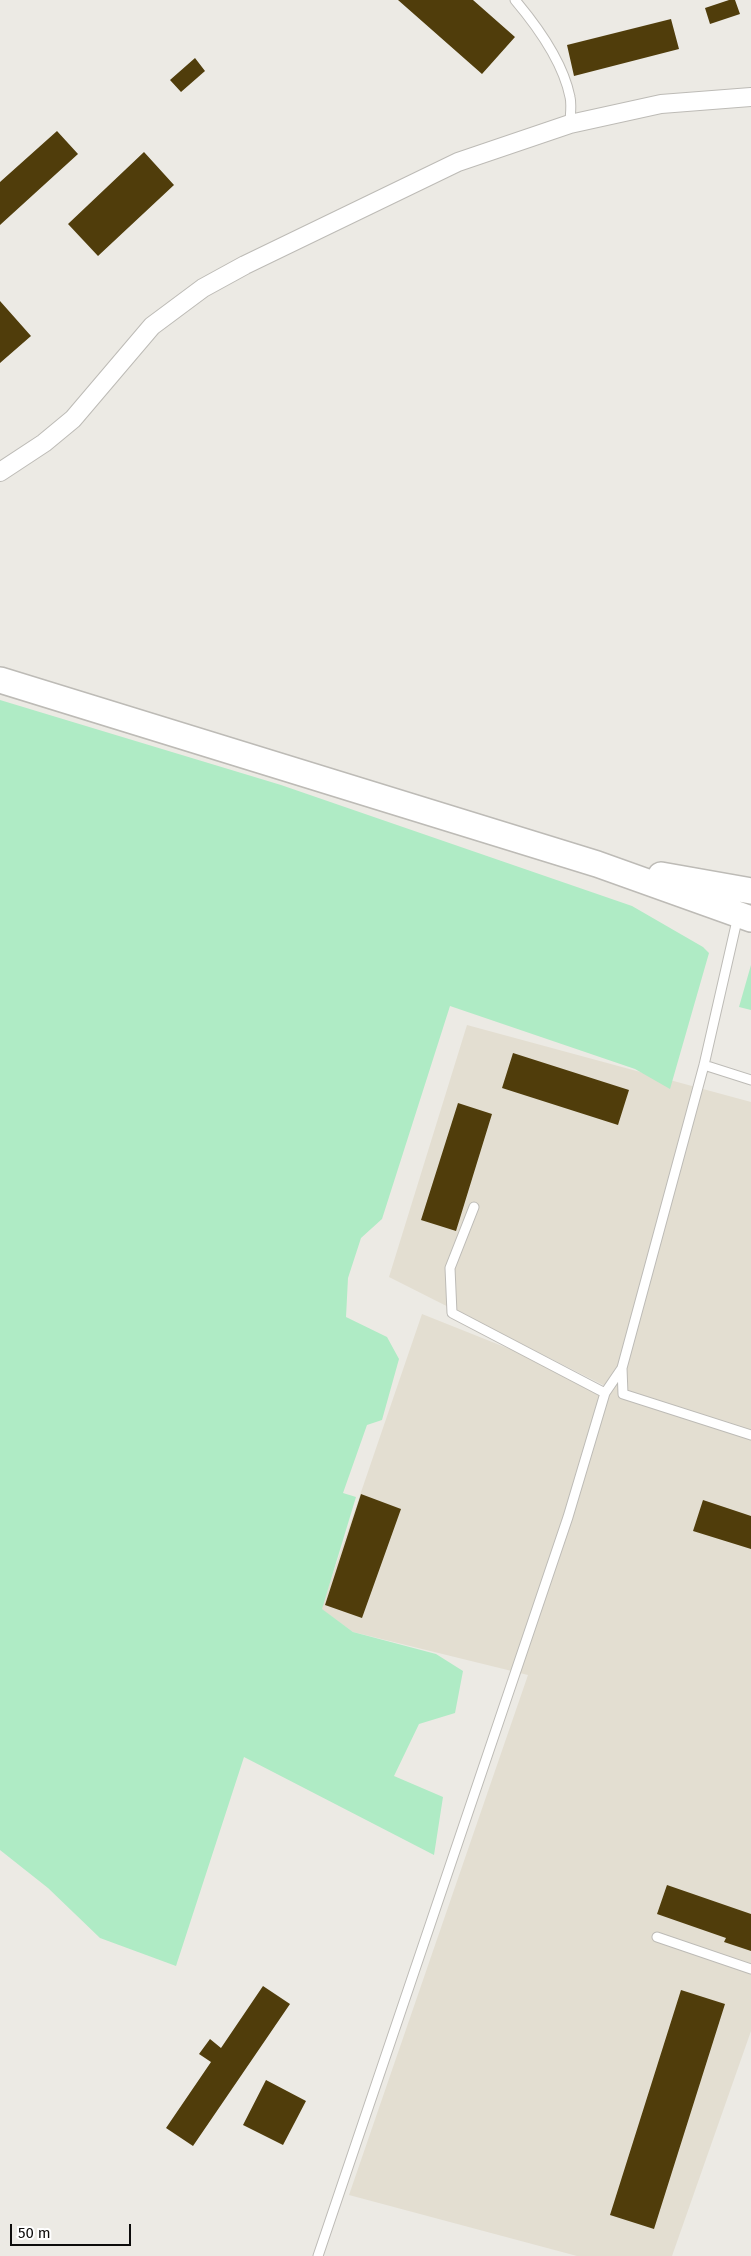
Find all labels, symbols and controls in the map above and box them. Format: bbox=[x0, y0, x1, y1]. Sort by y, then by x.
scale bar bbox=[12, 2214, 134, 2246]
text: 50 m bbox=[18, 2224, 51, 2242]

